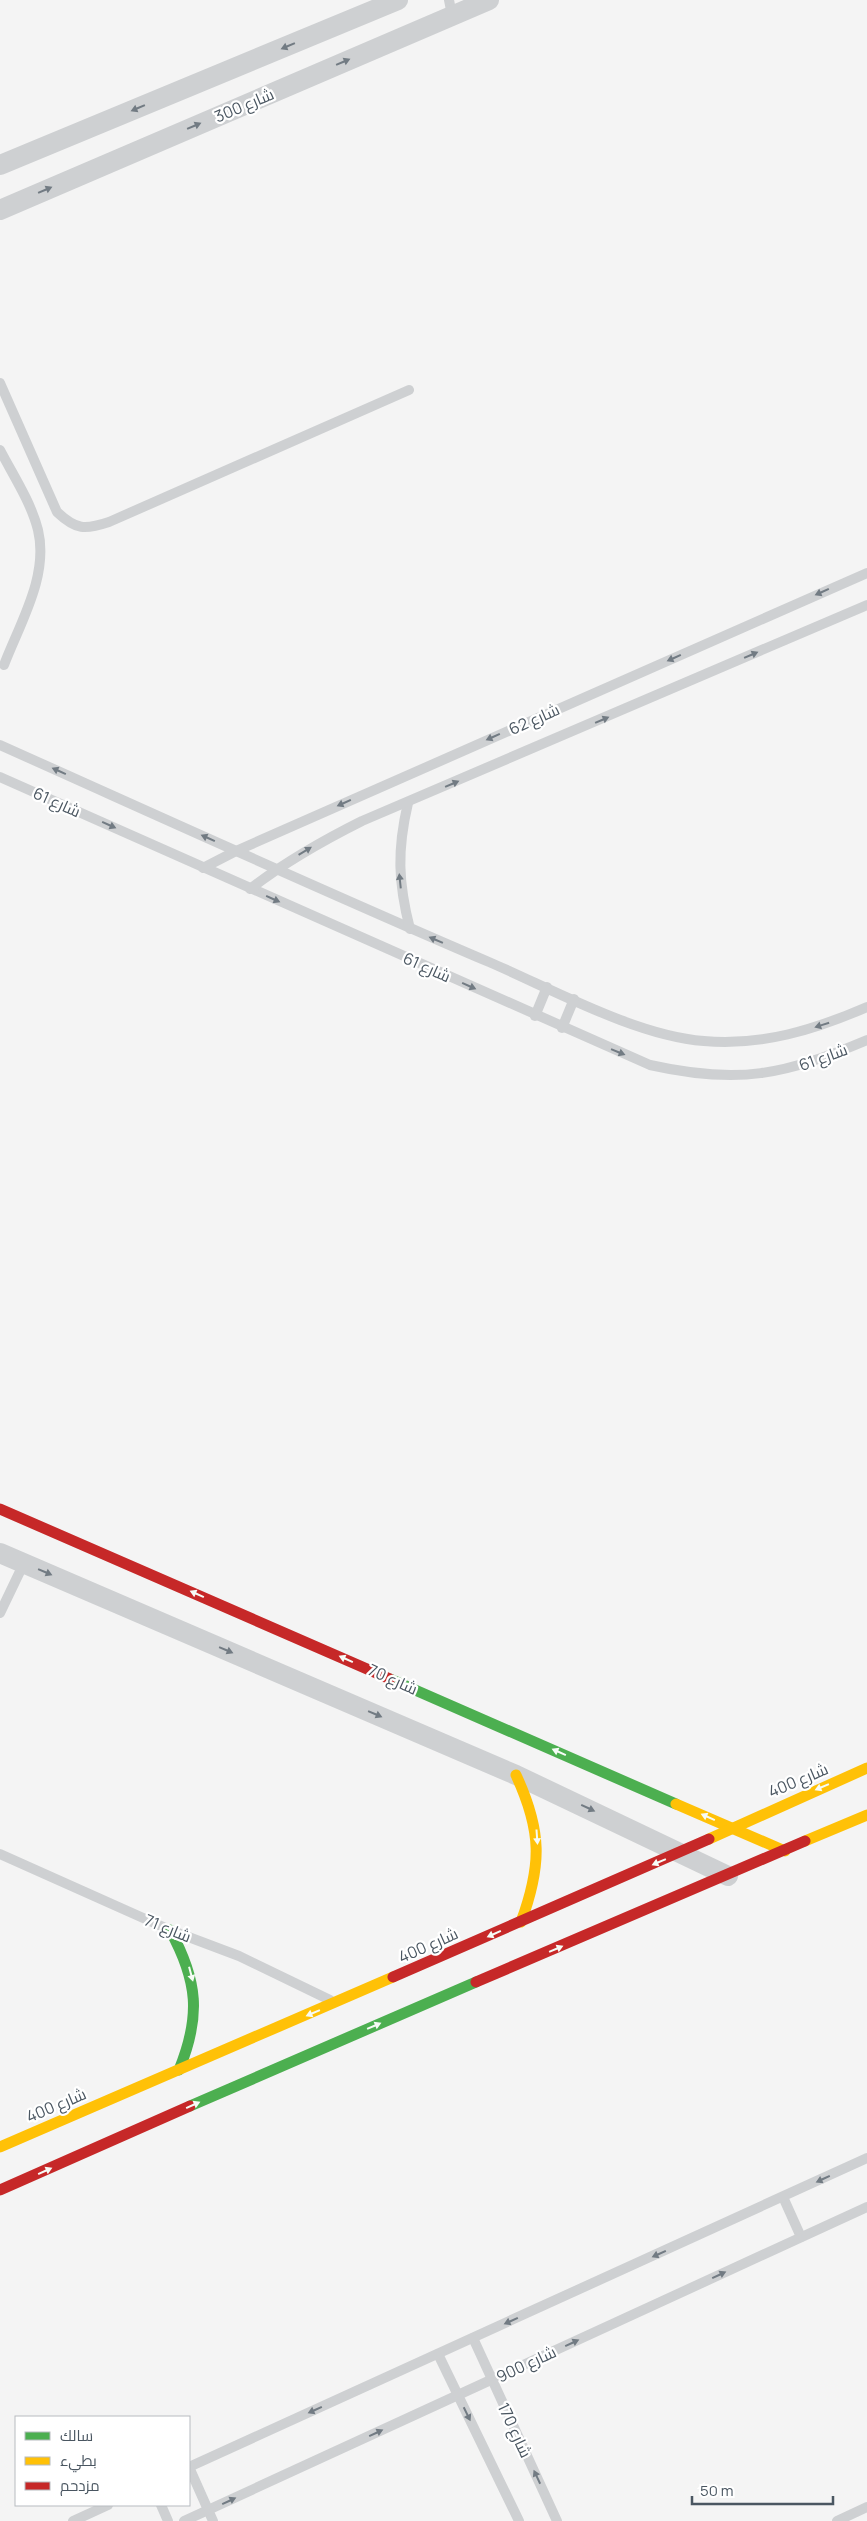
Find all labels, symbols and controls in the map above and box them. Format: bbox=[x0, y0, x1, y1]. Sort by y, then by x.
one-way arrow bbox=[281, 42, 295, 50]
one-way arrow bbox=[336, 57, 350, 65]
street label: شارع 300 bbox=[211, 83, 277, 128]
one-way arrow bbox=[130, 104, 145, 112]
one-way arrow bbox=[187, 122, 201, 130]
one-way arrow bbox=[38, 186, 52, 194]
one-way arrow bbox=[815, 589, 829, 597]
one-way arrow bbox=[744, 651, 758, 659]
one-way arrow bbox=[667, 654, 681, 662]
street label: شارع 62 bbox=[505, 698, 563, 741]
one-way arrow bbox=[594, 715, 609, 723]
one-way arrow bbox=[486, 734, 500, 742]
one-way arrow bbox=[52, 767, 66, 775]
one-way arrow bbox=[445, 780, 460, 788]
street label: شارع 61 bbox=[29, 782, 84, 823]
one-way arrow bbox=[337, 799, 351, 807]
one-way arrow bbox=[102, 822, 116, 830]
one-way arrow bbox=[200, 834, 215, 842]
one-way arrow bbox=[298, 847, 311, 856]
one-way arrow bbox=[396, 873, 404, 889]
one-way arrow bbox=[266, 895, 280, 903]
one-way arrow bbox=[429, 935, 443, 943]
street label: شارع 61 bbox=[399, 947, 454, 988]
one-way arrow bbox=[462, 983, 476, 991]
one-way arrow bbox=[814, 1022, 829, 1030]
street label: شارع 61 bbox=[796, 1038, 851, 1077]
one-way arrow bbox=[611, 1048, 626, 1056]
one-way arrow bbox=[38, 1569, 52, 1577]
one-way arrow bbox=[190, 1590, 204, 1598]
one-way arrow bbox=[219, 1647, 233, 1655]
one-way arrow bbox=[339, 1655, 353, 1663]
street label: شارع 70 bbox=[364, 1658, 421, 1701]
one-way arrow bbox=[368, 1711, 382, 1719]
one-way arrow bbox=[552, 1747, 566, 1755]
street label: شارع 400 bbox=[765, 1758, 832, 1803]
one-way arrow bbox=[815, 1784, 829, 1792]
one-way arrow bbox=[581, 1805, 595, 1813]
one-way arrow bbox=[701, 1812, 715, 1820]
one-way arrow bbox=[533, 1829, 541, 1845]
one-way arrow bbox=[652, 1859, 666, 1867]
street label: شارع 71 bbox=[141, 1909, 195, 1948]
street label: شارع 400 bbox=[395, 1922, 462, 1969]
one-way arrow bbox=[487, 1930, 501, 1938]
one-way arrow bbox=[549, 1944, 563, 1952]
one-way arrow bbox=[187, 1966, 195, 1981]
one-way arrow bbox=[306, 2009, 320, 2017]
one-way arrow bbox=[367, 2022, 381, 2030]
street label: شارع 400 bbox=[23, 2083, 90, 2128]
one-way arrow bbox=[186, 2100, 200, 2108]
one-way arrow bbox=[38, 2166, 52, 2174]
one-way arrow bbox=[816, 2175, 830, 2183]
one-way arrow bbox=[652, 2250, 666, 2258]
one-way arrow bbox=[712, 2271, 726, 2279]
one-way arrow bbox=[504, 2317, 518, 2325]
one-way arrow bbox=[565, 2338, 579, 2346]
street label: شارع 900 bbox=[493, 2341, 560, 2388]
street label: شارع 170 bbox=[492, 2399, 537, 2461]
one-way arrow bbox=[308, 2406, 322, 2414]
one-way arrow bbox=[463, 2406, 471, 2421]
legend bbox=[15, 2416, 190, 2506]
text: سالك bbox=[60, 2425, 93, 2446]
one-way arrow bbox=[369, 2428, 383, 2436]
text: بطيء bbox=[60, 2450, 97, 2473]
one-way arrow bbox=[533, 2470, 541, 2484]
scale bar bbox=[692, 2474, 833, 2506]
text: مزدحم bbox=[60, 2475, 100, 2496]
text: 50 m bbox=[700, 2480, 734, 2501]
one-way arrow bbox=[222, 2496, 236, 2504]

